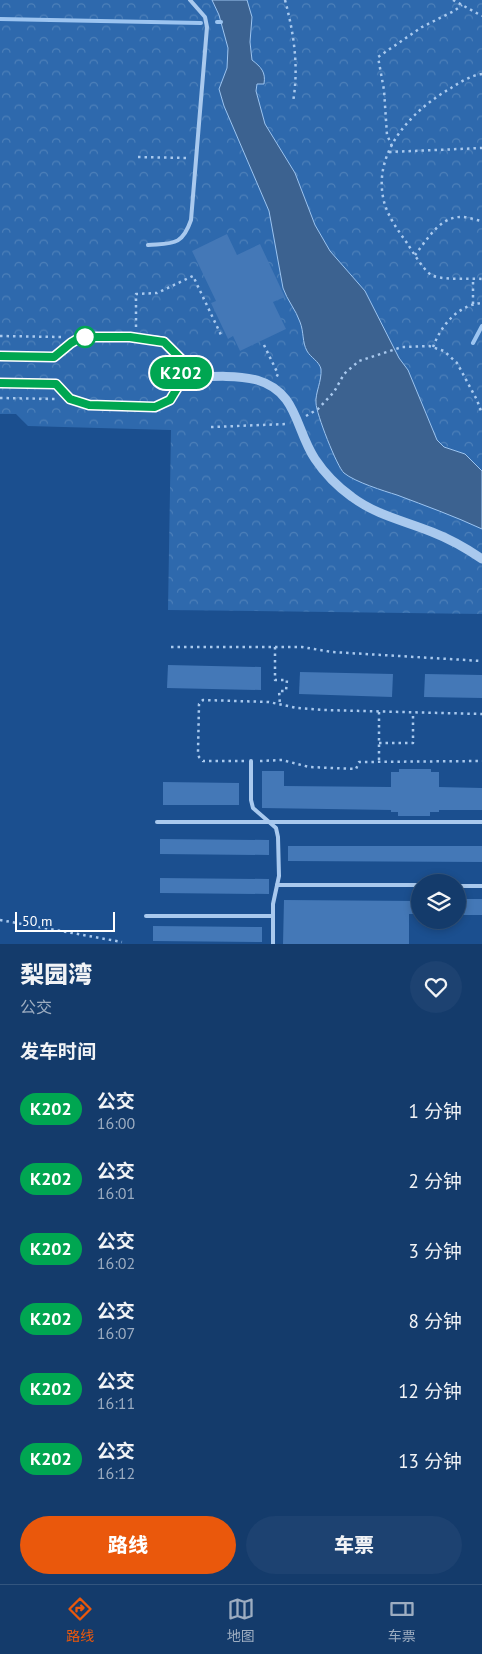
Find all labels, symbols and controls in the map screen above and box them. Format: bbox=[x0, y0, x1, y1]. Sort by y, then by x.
unlabelled marker bbox=[74, 326, 96, 348]
line badge: K202 bbox=[146, 357, 216, 389]
text: K202 bbox=[160, 361, 202, 384]
map controls bbox=[411, 874, 466, 929]
button: layers bbox=[411, 874, 466, 929]
scale bar bbox=[15, 909, 115, 932]
text: 50 m bbox=[22, 912, 52, 930]
text: 梨园湾 bbox=[20, 959, 92, 990]
button: heart bbox=[410, 961, 462, 1013]
text: 公交 bbox=[20, 997, 52, 1017]
text: 发车时间 bbox=[20, 1039, 96, 1063]
text: 公交 bbox=[97, 1089, 135, 1113]
text: K202 bbox=[30, 1097, 72, 1120]
text: 1 分钟 bbox=[409, 1099, 462, 1123]
text: 16:00 bbox=[97, 1113, 135, 1133]
text: 公交 bbox=[97, 1159, 135, 1183]
text: K202 bbox=[30, 1167, 72, 1190]
text: 2 分钟 bbox=[409, 1169, 462, 1193]
text: 16:01 bbox=[97, 1183, 135, 1203]
text: 公交 bbox=[97, 1229, 135, 1253]
text: K202 bbox=[30, 1237, 72, 1260]
text: 3 分钟 bbox=[409, 1239, 462, 1263]
text: 16:02 bbox=[97, 1253, 135, 1273]
text: 公交 bbox=[97, 1299, 135, 1323]
text: K202 bbox=[30, 1307, 72, 1330]
text: 8 分钟 bbox=[409, 1309, 462, 1333]
text: 16:07 bbox=[97, 1323, 135, 1343]
text: 公交 bbox=[97, 1369, 135, 1393]
text: K202 bbox=[30, 1377, 72, 1400]
text: 12 分钟 bbox=[398, 1379, 462, 1403]
text: 16:11 bbox=[97, 1393, 135, 1413]
text: 公交 bbox=[97, 1439, 135, 1463]
text: K202 bbox=[30, 1447, 72, 1470]
text: 13 分钟 bbox=[398, 1449, 462, 1473]
text: 16:12 bbox=[97, 1463, 135, 1483]
button: 路线 bbox=[20, 1516, 236, 1574]
button: 车票 bbox=[246, 1516, 462, 1574]
tab: 路线 bbox=[66, 1595, 94, 1645]
tab: 地图 bbox=[227, 1595, 255, 1645]
tab: 车票 bbox=[388, 1595, 416, 1645]

